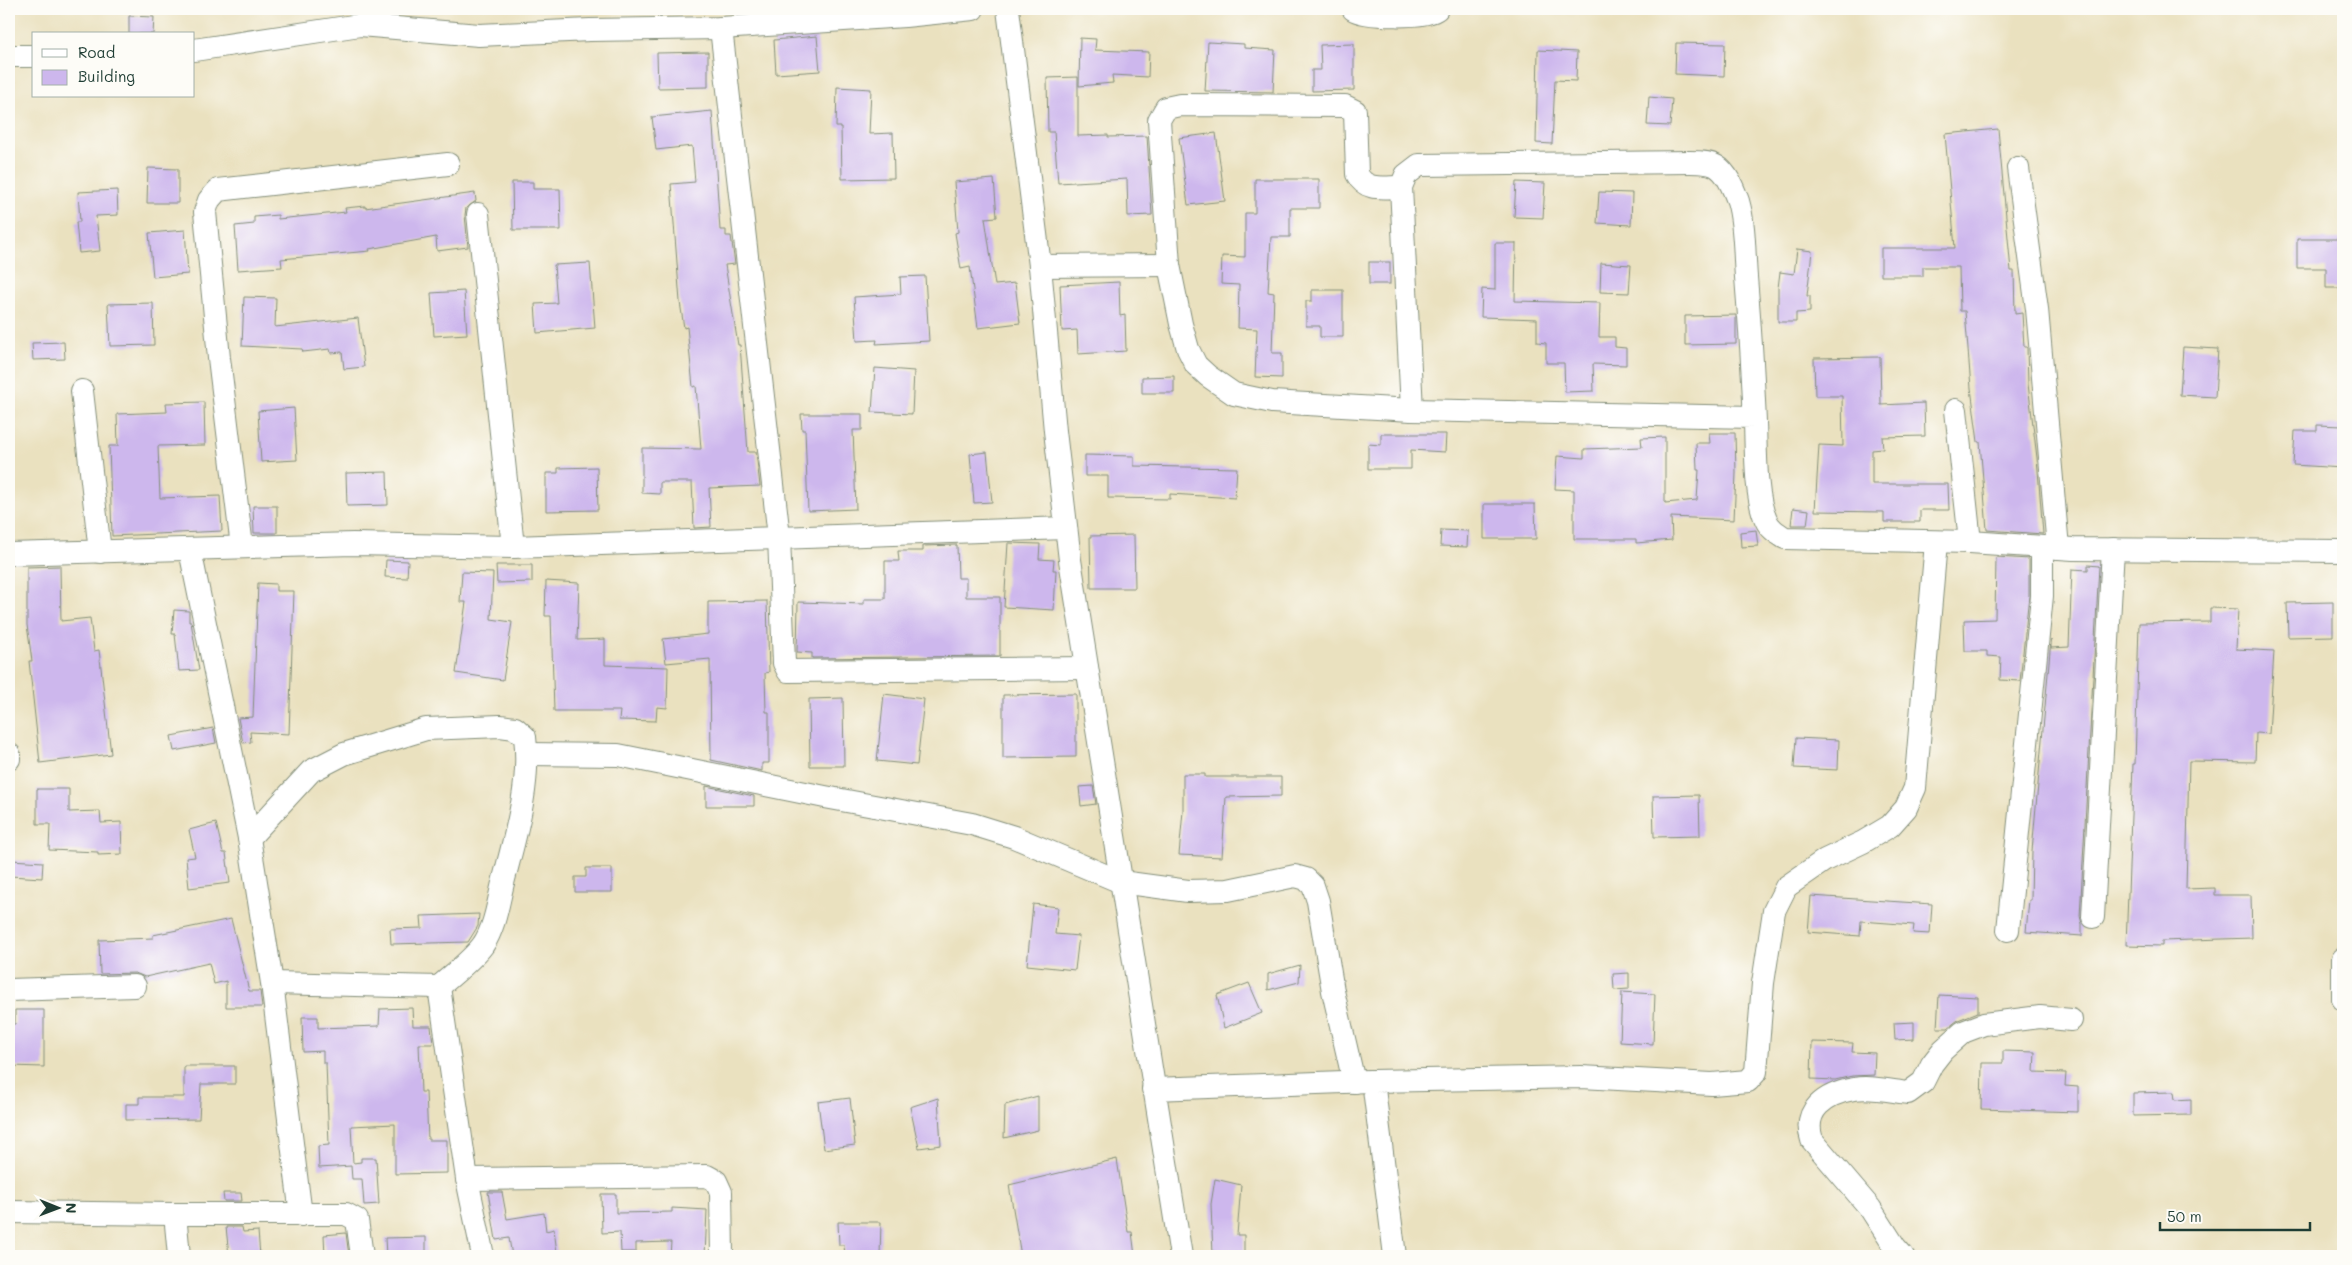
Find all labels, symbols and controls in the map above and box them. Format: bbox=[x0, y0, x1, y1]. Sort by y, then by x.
legend bbox=[32, 32, 195, 98]
text: Road bbox=[78, 42, 115, 62]
text: Building bbox=[78, 66, 135, 86]
north arrow bbox=[32, 1182, 82, 1232]
scale bar bbox=[2160, 1200, 2310, 1232]
text: N bbox=[62, 1203, 81, 1214]
text: 50 m bbox=[2167, 1206, 2202, 1226]

